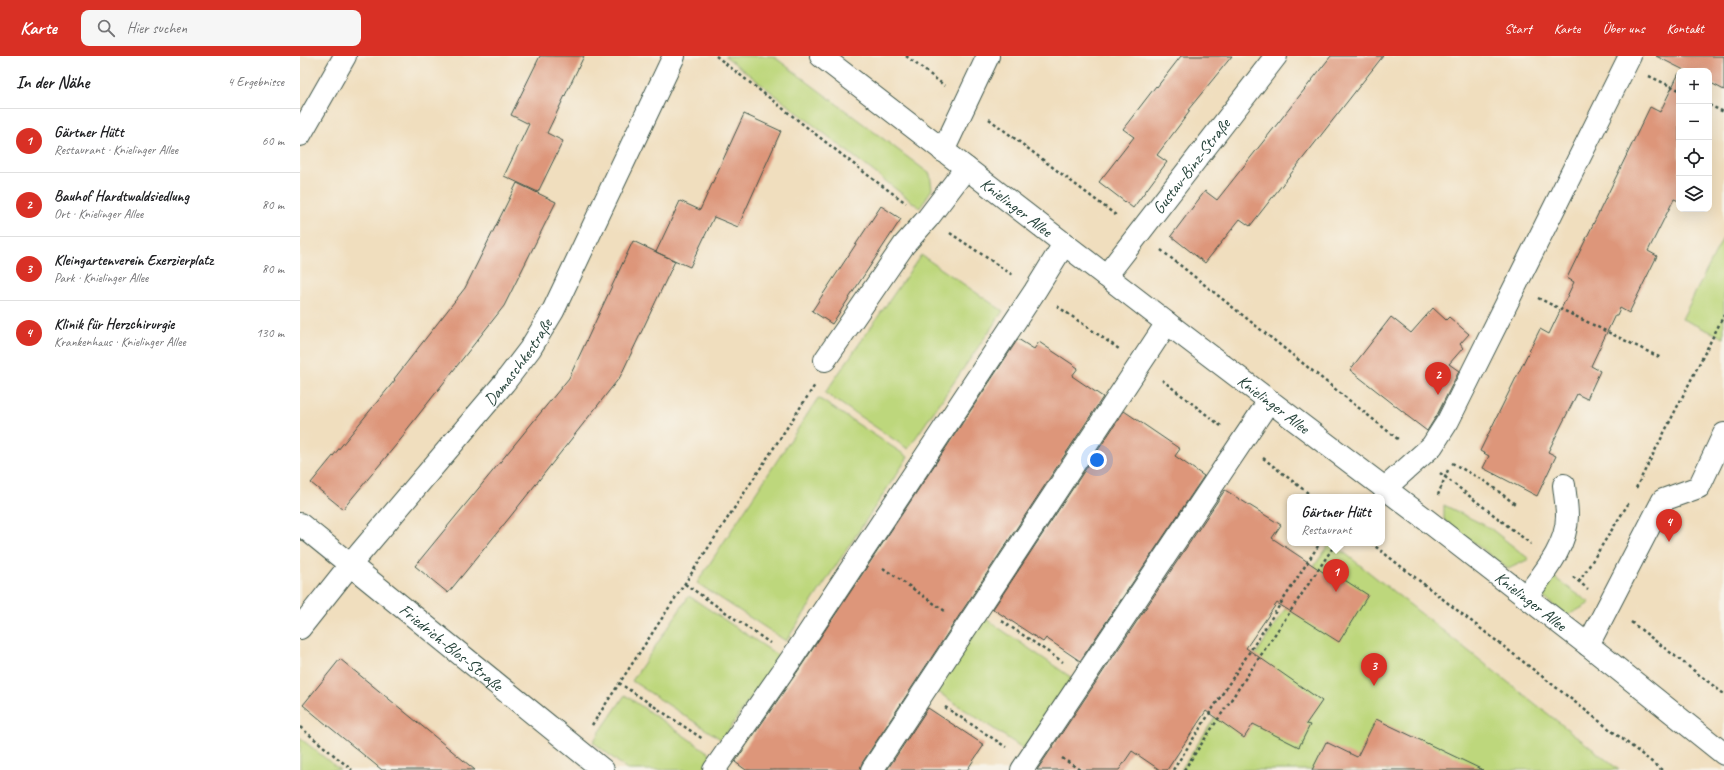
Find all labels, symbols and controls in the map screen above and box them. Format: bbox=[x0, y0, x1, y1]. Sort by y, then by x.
search box bbox=[81, 10, 361, 46]
text: Karte bbox=[20, 16, 57, 40]
icon: search bbox=[95, 17, 117, 39]
text: Hier suchen bbox=[127, 19, 187, 38]
text: Start bbox=[1504, 20, 1532, 37]
text: Karte bbox=[1554, 20, 1580, 37]
text: Über uns bbox=[1602, 20, 1644, 37]
text: Kontakt bbox=[1666, 20, 1704, 37]
map controls bbox=[1676, 68, 1712, 212]
button: + bbox=[1676, 68, 1712, 104]
text: In der Nähe bbox=[16, 72, 89, 93]
text: 4 Ergebnisse bbox=[228, 74, 284, 90]
button: − bbox=[1676, 104, 1712, 140]
street label: Gustav-Binz-Straße bbox=[1148, 113, 1236, 218]
text: Gärtner Hütt bbox=[54, 123, 123, 142]
text: 1 bbox=[26, 133, 32, 149]
text: 60 m bbox=[262, 133, 284, 149]
button: locate bbox=[1676, 140, 1712, 176]
text: Restaurant · Knielinger Allee bbox=[54, 142, 178, 158]
street label: Knielinger Allee bbox=[976, 173, 1057, 242]
button: layers bbox=[1676, 176, 1712, 212]
text: Bauhof Hardtwaldsiedlung bbox=[54, 187, 189, 206]
text: 2 bbox=[26, 197, 32, 213]
text: 80 m bbox=[262, 197, 284, 213]
text: Ort · Knielinger Allee bbox=[54, 206, 143, 222]
text: Kleingartenverein Exerzierplatz bbox=[54, 251, 213, 270]
text: 3 bbox=[26, 261, 32, 277]
text: 80 m bbox=[262, 261, 284, 277]
text: Park · Knielinger Allee bbox=[54, 270, 148, 286]
street label: Damaschkestraße bbox=[479, 314, 558, 410]
text: Klinik für Herzchirurgie bbox=[54, 315, 174, 334]
text: 4 bbox=[26, 325, 32, 341]
text: 130 m bbox=[256, 325, 284, 341]
text: Krankenhaus · Knielinger Allee bbox=[54, 334, 186, 350]
pin: 2 bbox=[1425, 362, 1451, 395]
street label: Knielinger Allee bbox=[1233, 370, 1315, 439]
your location bbox=[1087, 450, 1107, 470]
popup bbox=[1287, 494, 1385, 546]
text: Gärtner Hütt bbox=[1301, 503, 1371, 522]
pin: 4 bbox=[1656, 509, 1682, 542]
text: Restaurant bbox=[1301, 522, 1352, 538]
pin: 1 bbox=[1323, 559, 1349, 592]
street label: Knielinger Allee bbox=[1491, 567, 1572, 637]
street label: Friedrich-Blos-Straße bbox=[395, 599, 508, 696]
pin: 3 bbox=[1361, 653, 1387, 686]

